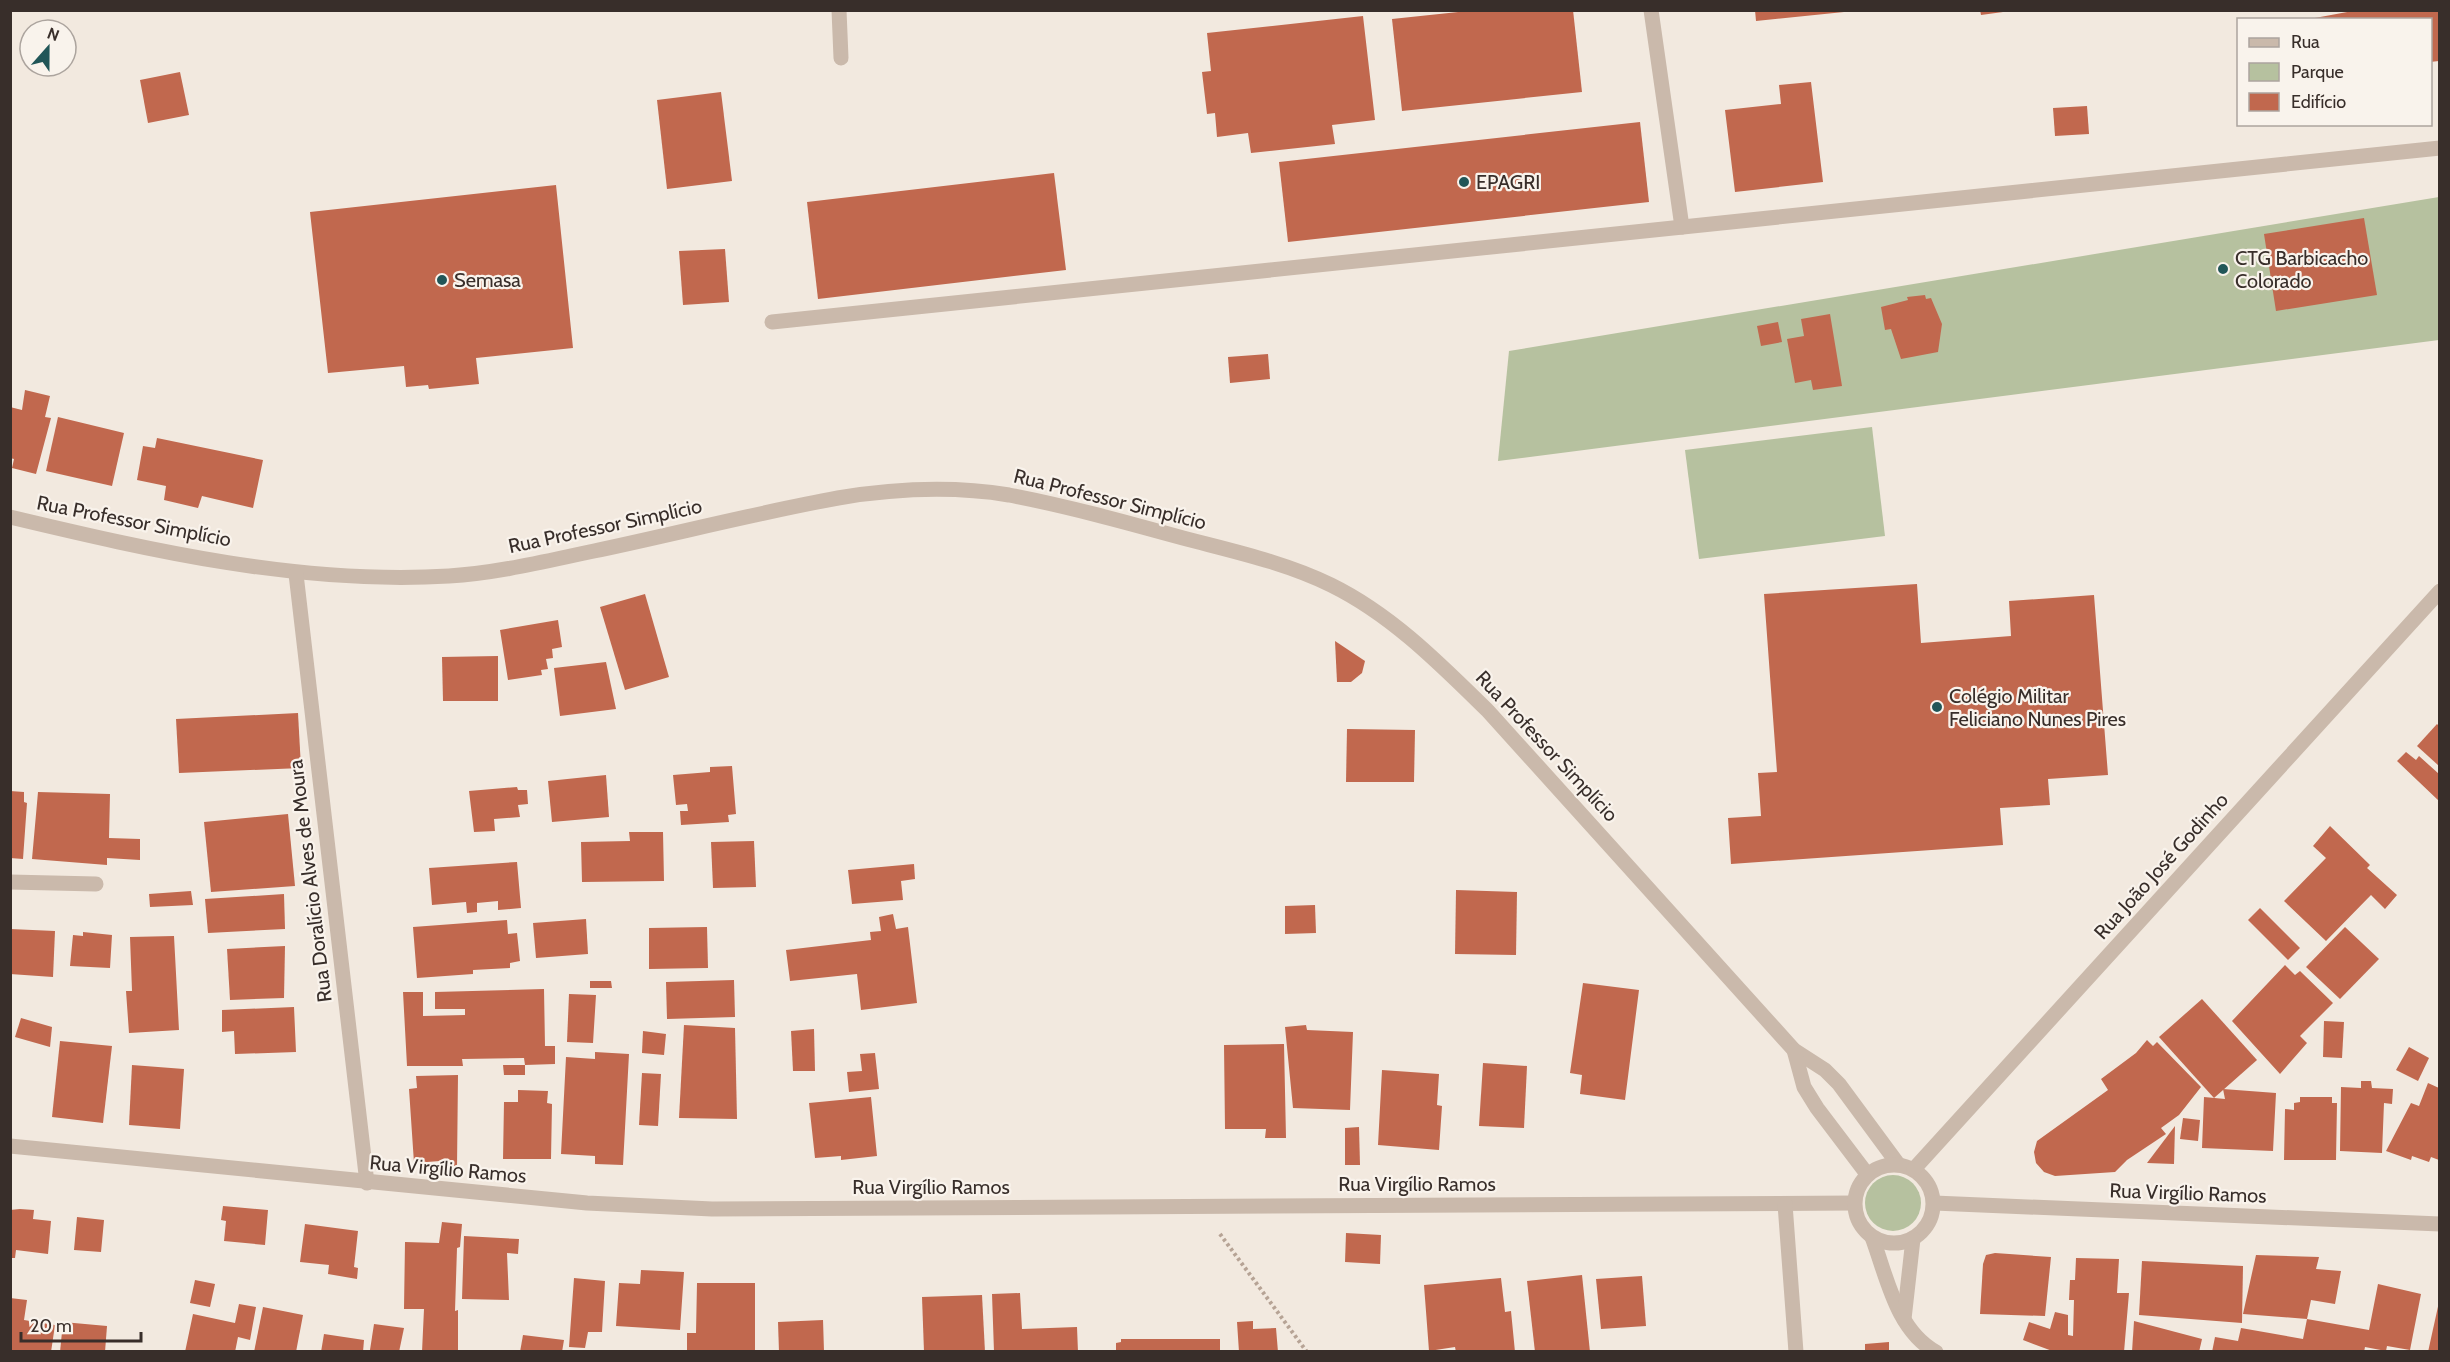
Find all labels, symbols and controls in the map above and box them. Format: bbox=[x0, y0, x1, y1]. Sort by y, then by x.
north arrow bbox=[18, 18, 78, 78]
legend bbox=[2237, 18, 2432, 126]
text: N bbox=[45, 24, 62, 45]
text: Rua bbox=[2291, 31, 2320, 53]
text: Parque bbox=[2291, 61, 2344, 83]
text: Edifício bbox=[2291, 91, 2346, 113]
place label: EPAGRI bbox=[1476, 170, 1540, 194]
marker: EPAGRI bbox=[1457, 175, 1471, 189]
place label: CTG Barbicacho Colorado bbox=[2235, 246, 2368, 293]
marker: CTG Barbicacho Colorado bbox=[2216, 262, 2230, 276]
place label: Semasa bbox=[454, 268, 521, 292]
marker: Semasa bbox=[435, 273, 449, 287]
street label: Rua Professor Simplício bbox=[1011, 463, 1209, 535]
street label: Rua Professor Simplício bbox=[35, 490, 233, 552]
street label: Rua Professor Simplício bbox=[506, 494, 704, 558]
street label: Rua Professor Simplício bbox=[1471, 666, 1623, 826]
place label: Colégio Militar Feliciano Nunes Pires bbox=[1949, 684, 2126, 731]
marker: Colégio Militar Feliciano Nunes Pires bbox=[1930, 700, 1944, 714]
street label: Rua Doralício Alves de Moura bbox=[283, 758, 337, 1004]
street label: Rua João José Godinho bbox=[2089, 788, 2233, 944]
street label: Rua Virgílio Ramos bbox=[369, 1150, 527, 1188]
street label: Rua Virgílio Ramos bbox=[1338, 1172, 1496, 1196]
street label: Rua Virgílio Ramos bbox=[852, 1175, 1010, 1199]
street label: Rua Virgílio Ramos bbox=[2109, 1178, 2267, 1208]
scale bar bbox=[21, 1305, 141, 1343]
text: 20 m bbox=[30, 1315, 72, 1337]

